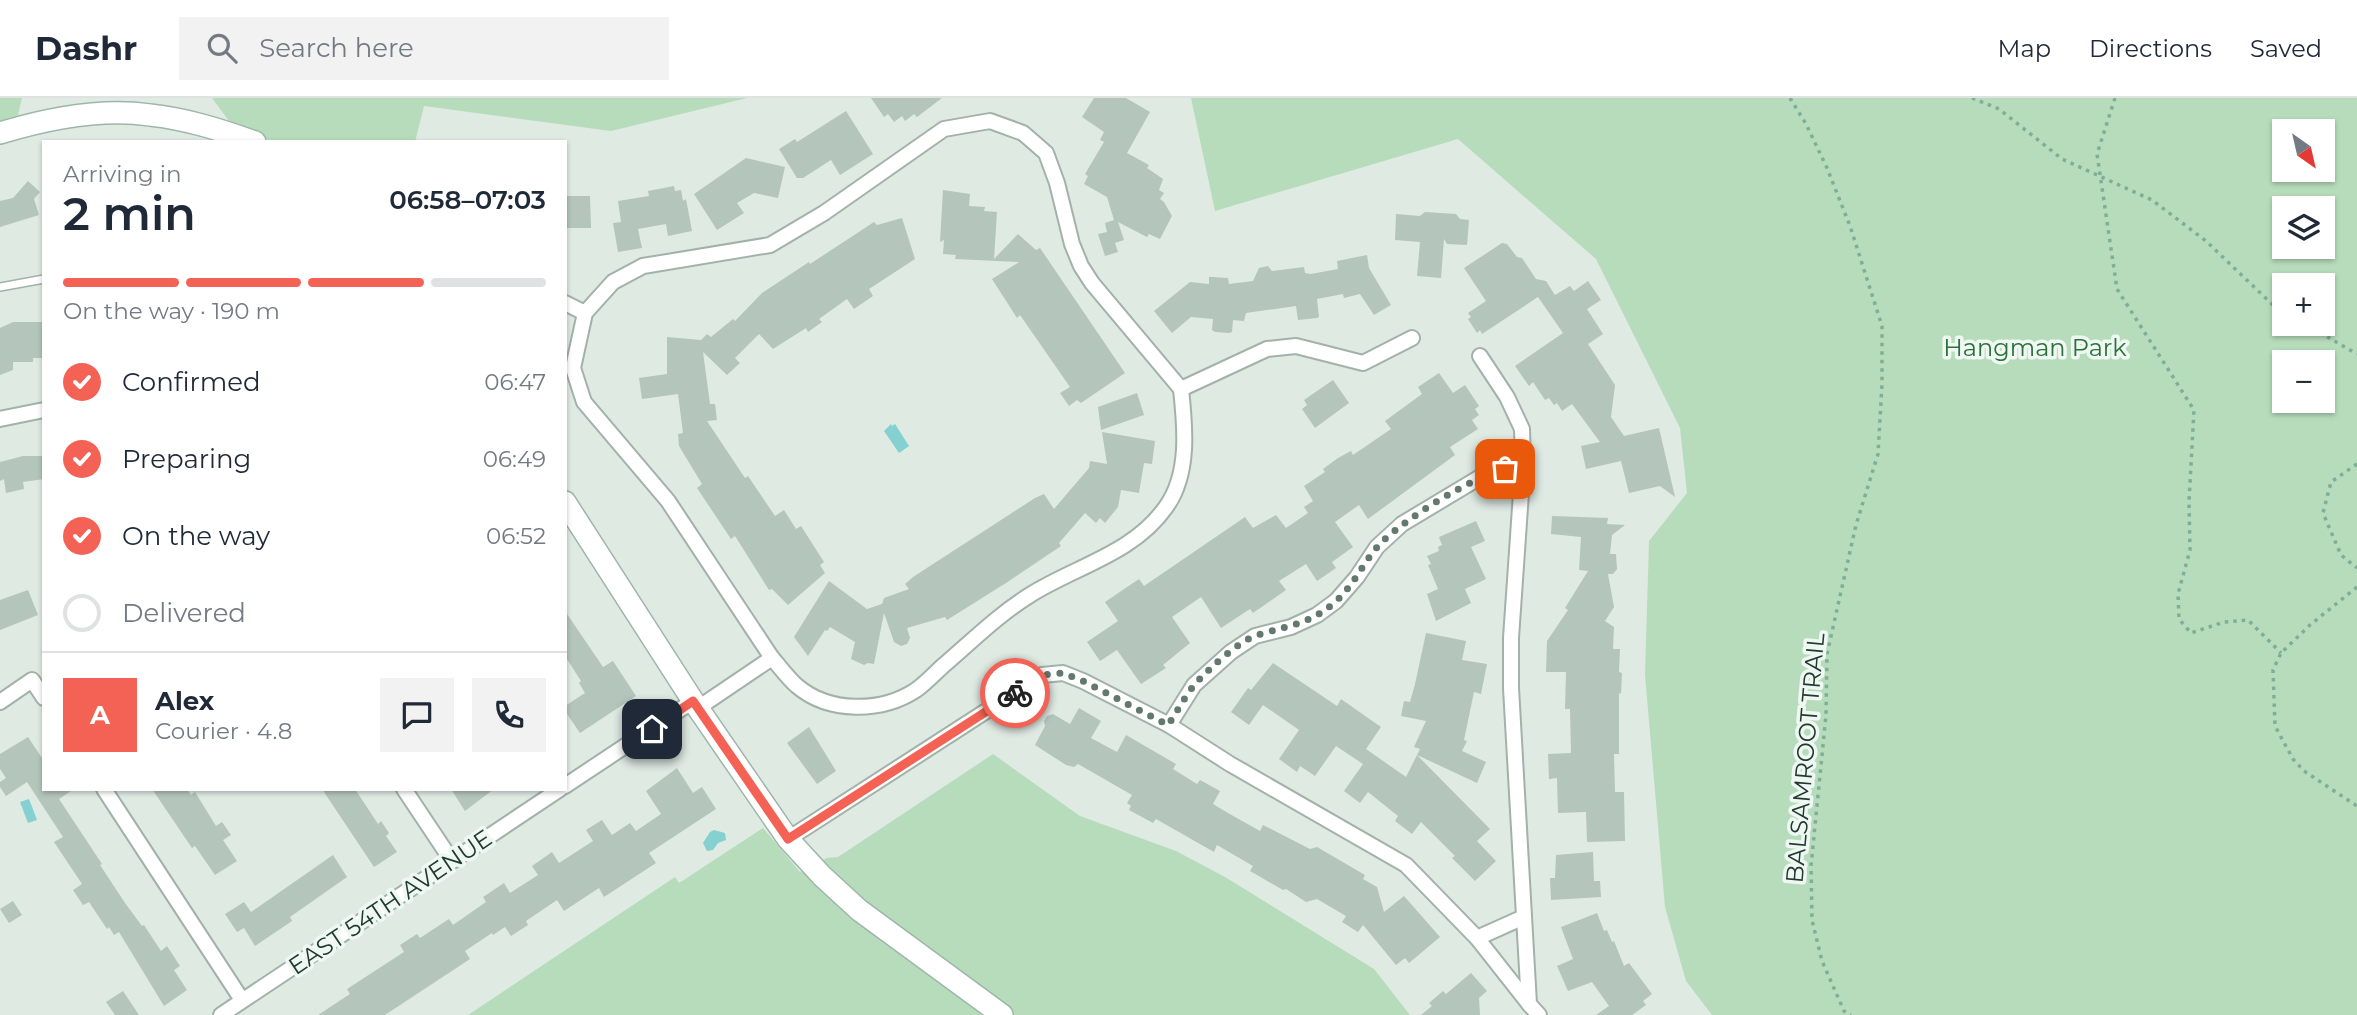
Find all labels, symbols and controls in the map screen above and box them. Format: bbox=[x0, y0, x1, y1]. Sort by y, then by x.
search box bbox=[179, 17, 669, 80]
text: Dashr bbox=[35, 28, 137, 68]
icon: search bbox=[203, 29, 241, 67]
text: Search here bbox=[259, 32, 414, 64]
text: Map bbox=[1998, 34, 2051, 63]
text: Directions bbox=[2089, 34, 2212, 63]
text: Saved bbox=[2250, 34, 2322, 63]
north arrow bbox=[2272, 119, 2334, 182]
map controls bbox=[2272, 119, 2335, 413]
text: Arriving in bbox=[63, 160, 182, 188]
text: 06:58–07:03 bbox=[389, 184, 546, 216]
text: 2 min bbox=[63, 185, 196, 242]
button: layers bbox=[2272, 196, 2335, 259]
button: + bbox=[2272, 273, 2335, 336]
text: On the way · 190 m bbox=[63, 297, 280, 325]
park label: Hangman Park bbox=[1943, 333, 2127, 362]
button: − bbox=[2272, 350, 2335, 413]
icon: check bbox=[63, 363, 101, 401]
text: Confirmed bbox=[122, 366, 261, 398]
text: 06:47 bbox=[484, 368, 546, 396]
pin bbox=[1475, 439, 1535, 499]
icon: check bbox=[63, 440, 101, 478]
text: Preparing bbox=[122, 443, 251, 475]
text: 06:49 bbox=[483, 445, 546, 473]
icon: bag bbox=[1486, 450, 1524, 488]
icon: check bbox=[63, 517, 101, 555]
text: On the way bbox=[122, 520, 270, 552]
text: 06:52 bbox=[486, 522, 546, 550]
text: Delivered bbox=[122, 597, 246, 629]
street label: BALSAMROOT TRAIL bbox=[1780, 632, 1830, 884]
courier bbox=[980, 658, 1050, 728]
icon: bike bbox=[996, 674, 1034, 712]
button: chat bbox=[380, 678, 454, 752]
button: phone bbox=[472, 678, 546, 752]
text: Alex bbox=[155, 685, 214, 717]
text: A bbox=[90, 699, 110, 731]
pin bbox=[622, 699, 682, 759]
icon: home bbox=[633, 710, 671, 748]
text: Courier · 4.8 bbox=[155, 717, 292, 745]
street label: EAST 54TH AVENUE bbox=[283, 823, 497, 981]

